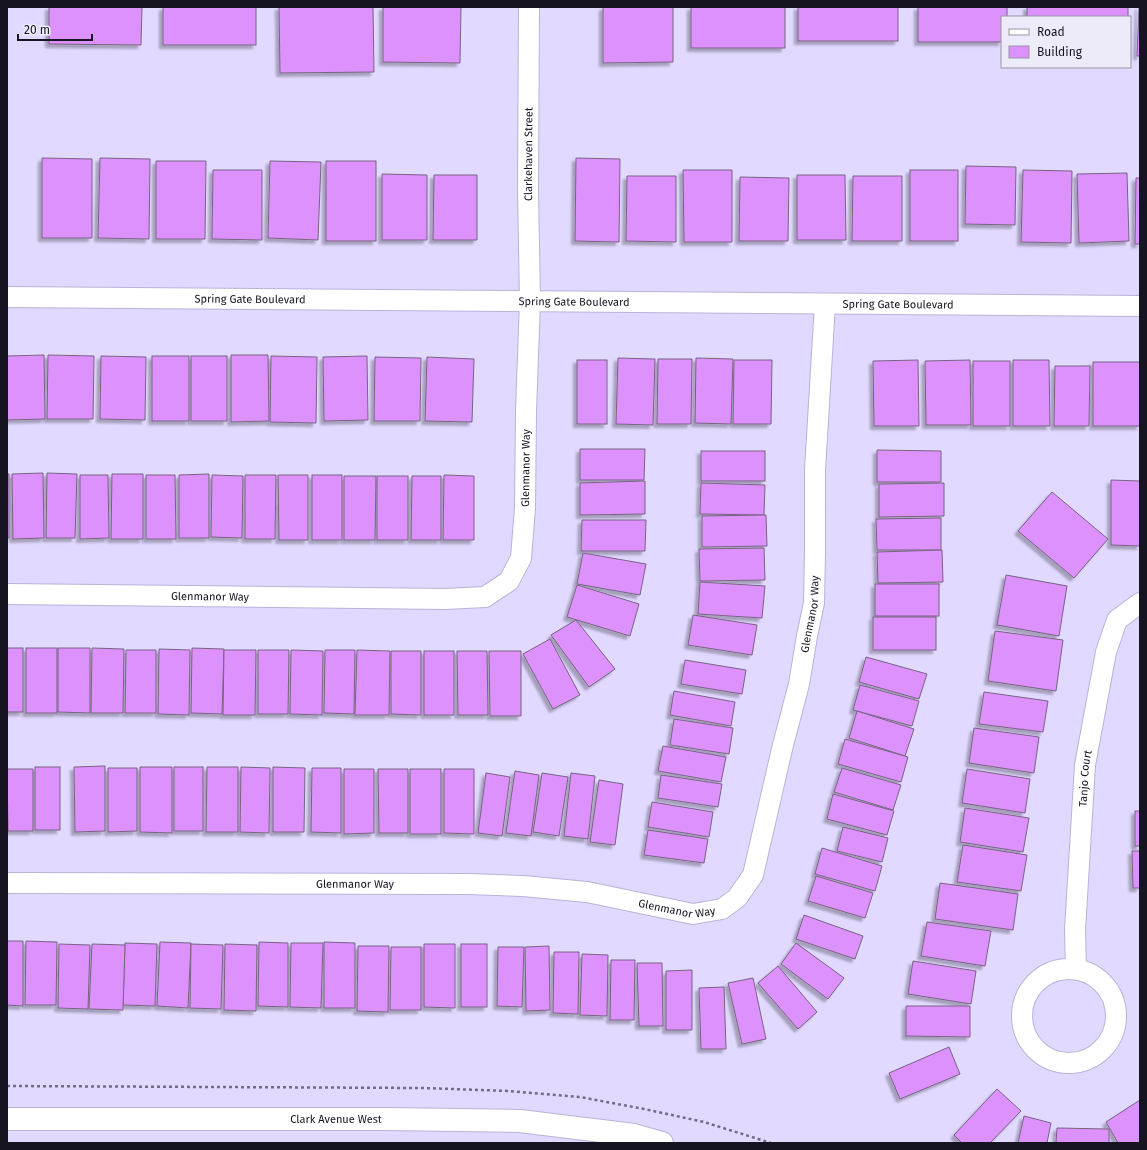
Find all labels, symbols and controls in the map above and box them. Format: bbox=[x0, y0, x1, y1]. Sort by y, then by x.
scale bar bbox=[18, 16, 92, 42]
legend bbox=[1001, 16, 1131, 68]
text: 20 m bbox=[24, 23, 50, 37]
text: Road bbox=[1037, 25, 1065, 39]
text: Building bbox=[1037, 45, 1083, 59]
street label: Clarkehaven Street bbox=[522, 107, 535, 201]
street label: Spring Gate Boulevard bbox=[194, 292, 306, 306]
street label: Spring Gate Boulevard bbox=[518, 295, 630, 309]
street label: Spring Gate Boulevard bbox=[842, 298, 954, 312]
street label: Glenmanor Way bbox=[519, 428, 533, 507]
street label: Glenmanor Way bbox=[798, 575, 822, 654]
street label: Glenmanor Way bbox=[171, 590, 250, 604]
street label: Tanjo Court bbox=[1076, 749, 1095, 807]
street label: Glenmanor Way bbox=[316, 878, 395, 891]
street label: Glenmanor Way bbox=[637, 897, 717, 921]
street label: Clark Avenue West bbox=[290, 1113, 382, 1126]

